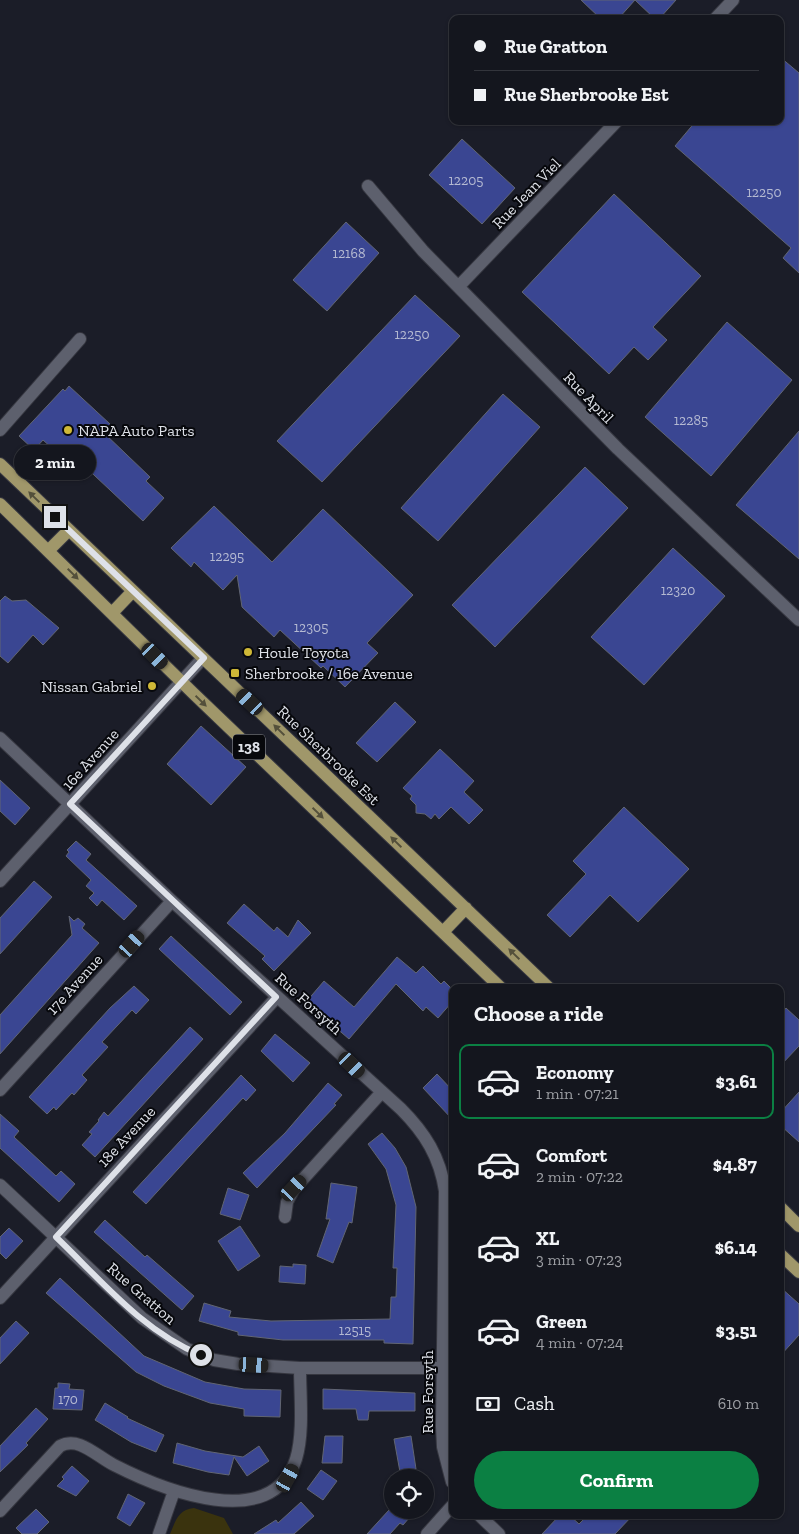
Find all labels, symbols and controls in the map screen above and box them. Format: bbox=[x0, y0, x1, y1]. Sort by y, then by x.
text: Rue Gratton bbox=[504, 35, 607, 58]
text: Rue Sherbrooke Est bbox=[504, 83, 668, 106]
street label: Rue Jean Viel bbox=[488, 154, 565, 232]
house number: 12205 bbox=[448, 172, 484, 189]
house number: 12250 bbox=[746, 184, 782, 201]
house number: 12168 bbox=[333, 245, 365, 262]
house number: 12250 bbox=[394, 326, 430, 343]
street label: Rue April bbox=[560, 368, 618, 427]
house number: 12285 bbox=[674, 412, 708, 429]
place label: NAPA Auto Parts bbox=[78, 421, 195, 440]
marker: NAPA Auto Parts bbox=[62, 424, 74, 436]
callout: 2 min bbox=[14, 444, 96, 480]
text: 2 min bbox=[35, 453, 75, 472]
one-way arrow bbox=[29, 491, 41, 503]
route end bbox=[44, 506, 66, 528]
house number: 12295 bbox=[210, 548, 244, 565]
one-way arrow bbox=[67, 568, 79, 580]
house number: 12320 bbox=[661, 582, 695, 599]
house number: 12305 bbox=[294, 619, 328, 636]
car bbox=[139, 640, 170, 672]
place label: Houle Toyota bbox=[258, 643, 349, 662]
marker: Houle Toyota bbox=[242, 646, 254, 658]
place label: Sherbrooke / 16e Avenue bbox=[245, 664, 413, 683]
marker: Sherbrooke / 16e Avenue bbox=[229, 667, 241, 679]
place label: Nissan Gabriel bbox=[41, 677, 142, 696]
marker: Nissan Gabriel bbox=[146, 680, 158, 692]
car bbox=[233, 686, 266, 718]
one-way arrow bbox=[194, 695, 206, 707]
street label: Rue Sherbrooke Est bbox=[274, 702, 384, 809]
one-way arrow bbox=[273, 724, 285, 736]
street label: 16e Avenue bbox=[58, 725, 123, 794]
road number: 138 bbox=[233, 734, 265, 760]
one-way arrow bbox=[312, 807, 324, 819]
one-way arrow bbox=[391, 836, 403, 848]
car bbox=[116, 928, 147, 960]
one-way arrow bbox=[508, 948, 520, 960]
street label: 17e Avenue bbox=[42, 950, 106, 1018]
street label: Rue Forsyth bbox=[271, 968, 346, 1038]
text: Choose a ride bbox=[474, 1000, 604, 1027]
car bbox=[335, 1049, 368, 1081]
icon: car bbox=[476, 1059, 521, 1104]
text: Economy bbox=[536, 1061, 614, 1084]
text: $3.61 bbox=[716, 1070, 757, 1093]
text: 1 min · 07:21 bbox=[536, 1084, 619, 1103]
street label: 18e Avenue bbox=[93, 1102, 159, 1171]
icon: car bbox=[476, 1142, 521, 1187]
text: Comfort bbox=[536, 1144, 607, 1167]
text: $4.87 bbox=[713, 1153, 757, 1176]
text: 2 min · 07:22 bbox=[536, 1167, 623, 1186]
car bbox=[278, 1172, 309, 1204]
icon: car bbox=[476, 1225, 521, 1270]
text: XL bbox=[536, 1227, 559, 1250]
text: $6.14 bbox=[715, 1236, 757, 1259]
text: 3 min · 07:23 bbox=[536, 1250, 622, 1269]
street label: Rue Gratton bbox=[103, 1258, 181, 1329]
icon: car bbox=[476, 1308, 521, 1353]
text: Green bbox=[536, 1310, 587, 1333]
text: $3.51 bbox=[716, 1319, 757, 1342]
house number: 12515 bbox=[339, 1322, 371, 1339]
text: 4 min · 07:24 bbox=[536, 1333, 624, 1352]
route start bbox=[190, 1344, 212, 1366]
street label: Rue Forsyth bbox=[418, 1350, 437, 1434]
car bbox=[238, 1357, 269, 1373]
icon: cash bbox=[474, 1390, 502, 1418]
house number: 170 bbox=[58, 1391, 78, 1408]
text: Cash bbox=[514, 1392, 554, 1415]
text: 610 m bbox=[718, 1394, 759, 1413]
button: Confirm bbox=[474, 1451, 759, 1509]
car bbox=[274, 1461, 301, 1495]
map controls bbox=[384, 1469, 434, 1519]
button: locate bbox=[384, 1469, 434, 1519]

